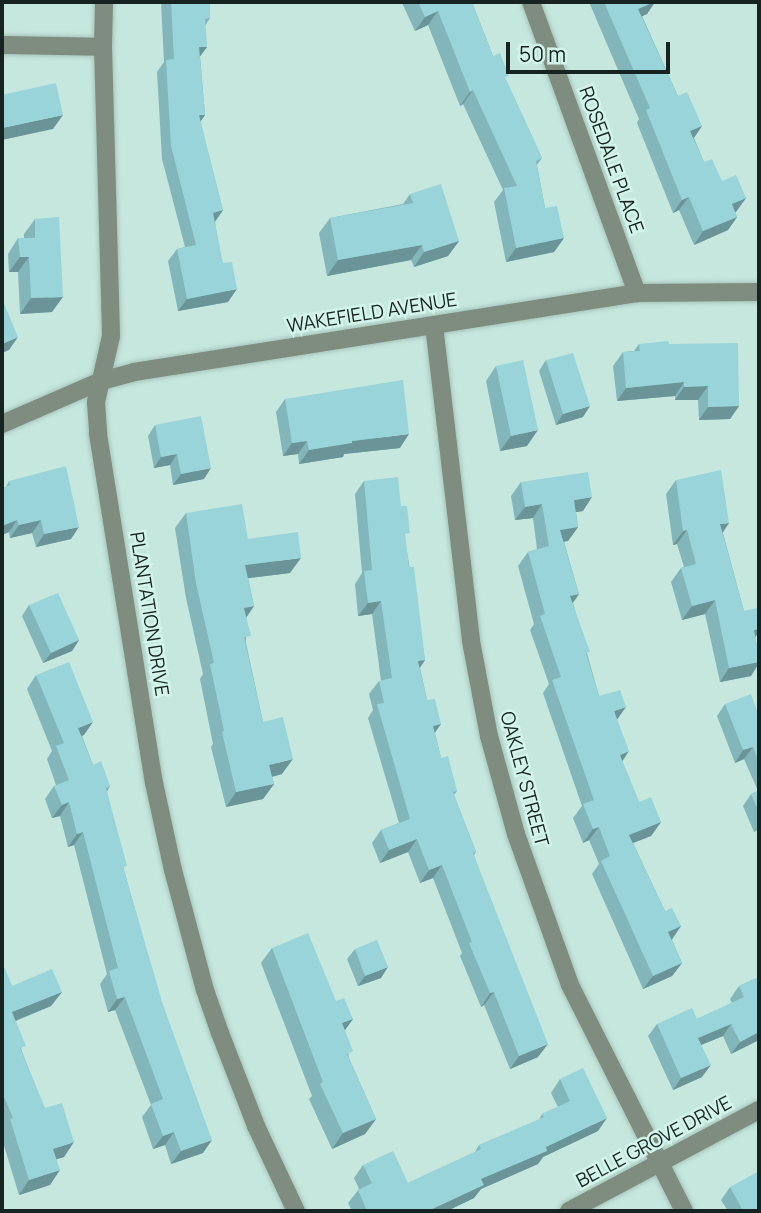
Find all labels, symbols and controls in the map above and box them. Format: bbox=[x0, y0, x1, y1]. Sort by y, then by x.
scale bar bbox=[509, 28, 674, 72]
text: 50 m bbox=[519, 40, 566, 68]
street label: ROSEDALE PLACE bbox=[574, 84, 648, 236]
street label: WAKEFIELD AVENUE bbox=[285, 288, 459, 338]
street label: PLANTATION DRIVE bbox=[125, 530, 173, 698]
street label: OAKLEY STREET bbox=[495, 709, 553, 849]
street label: BELLE GROVE DRIVE bbox=[572, 1091, 736, 1193]

